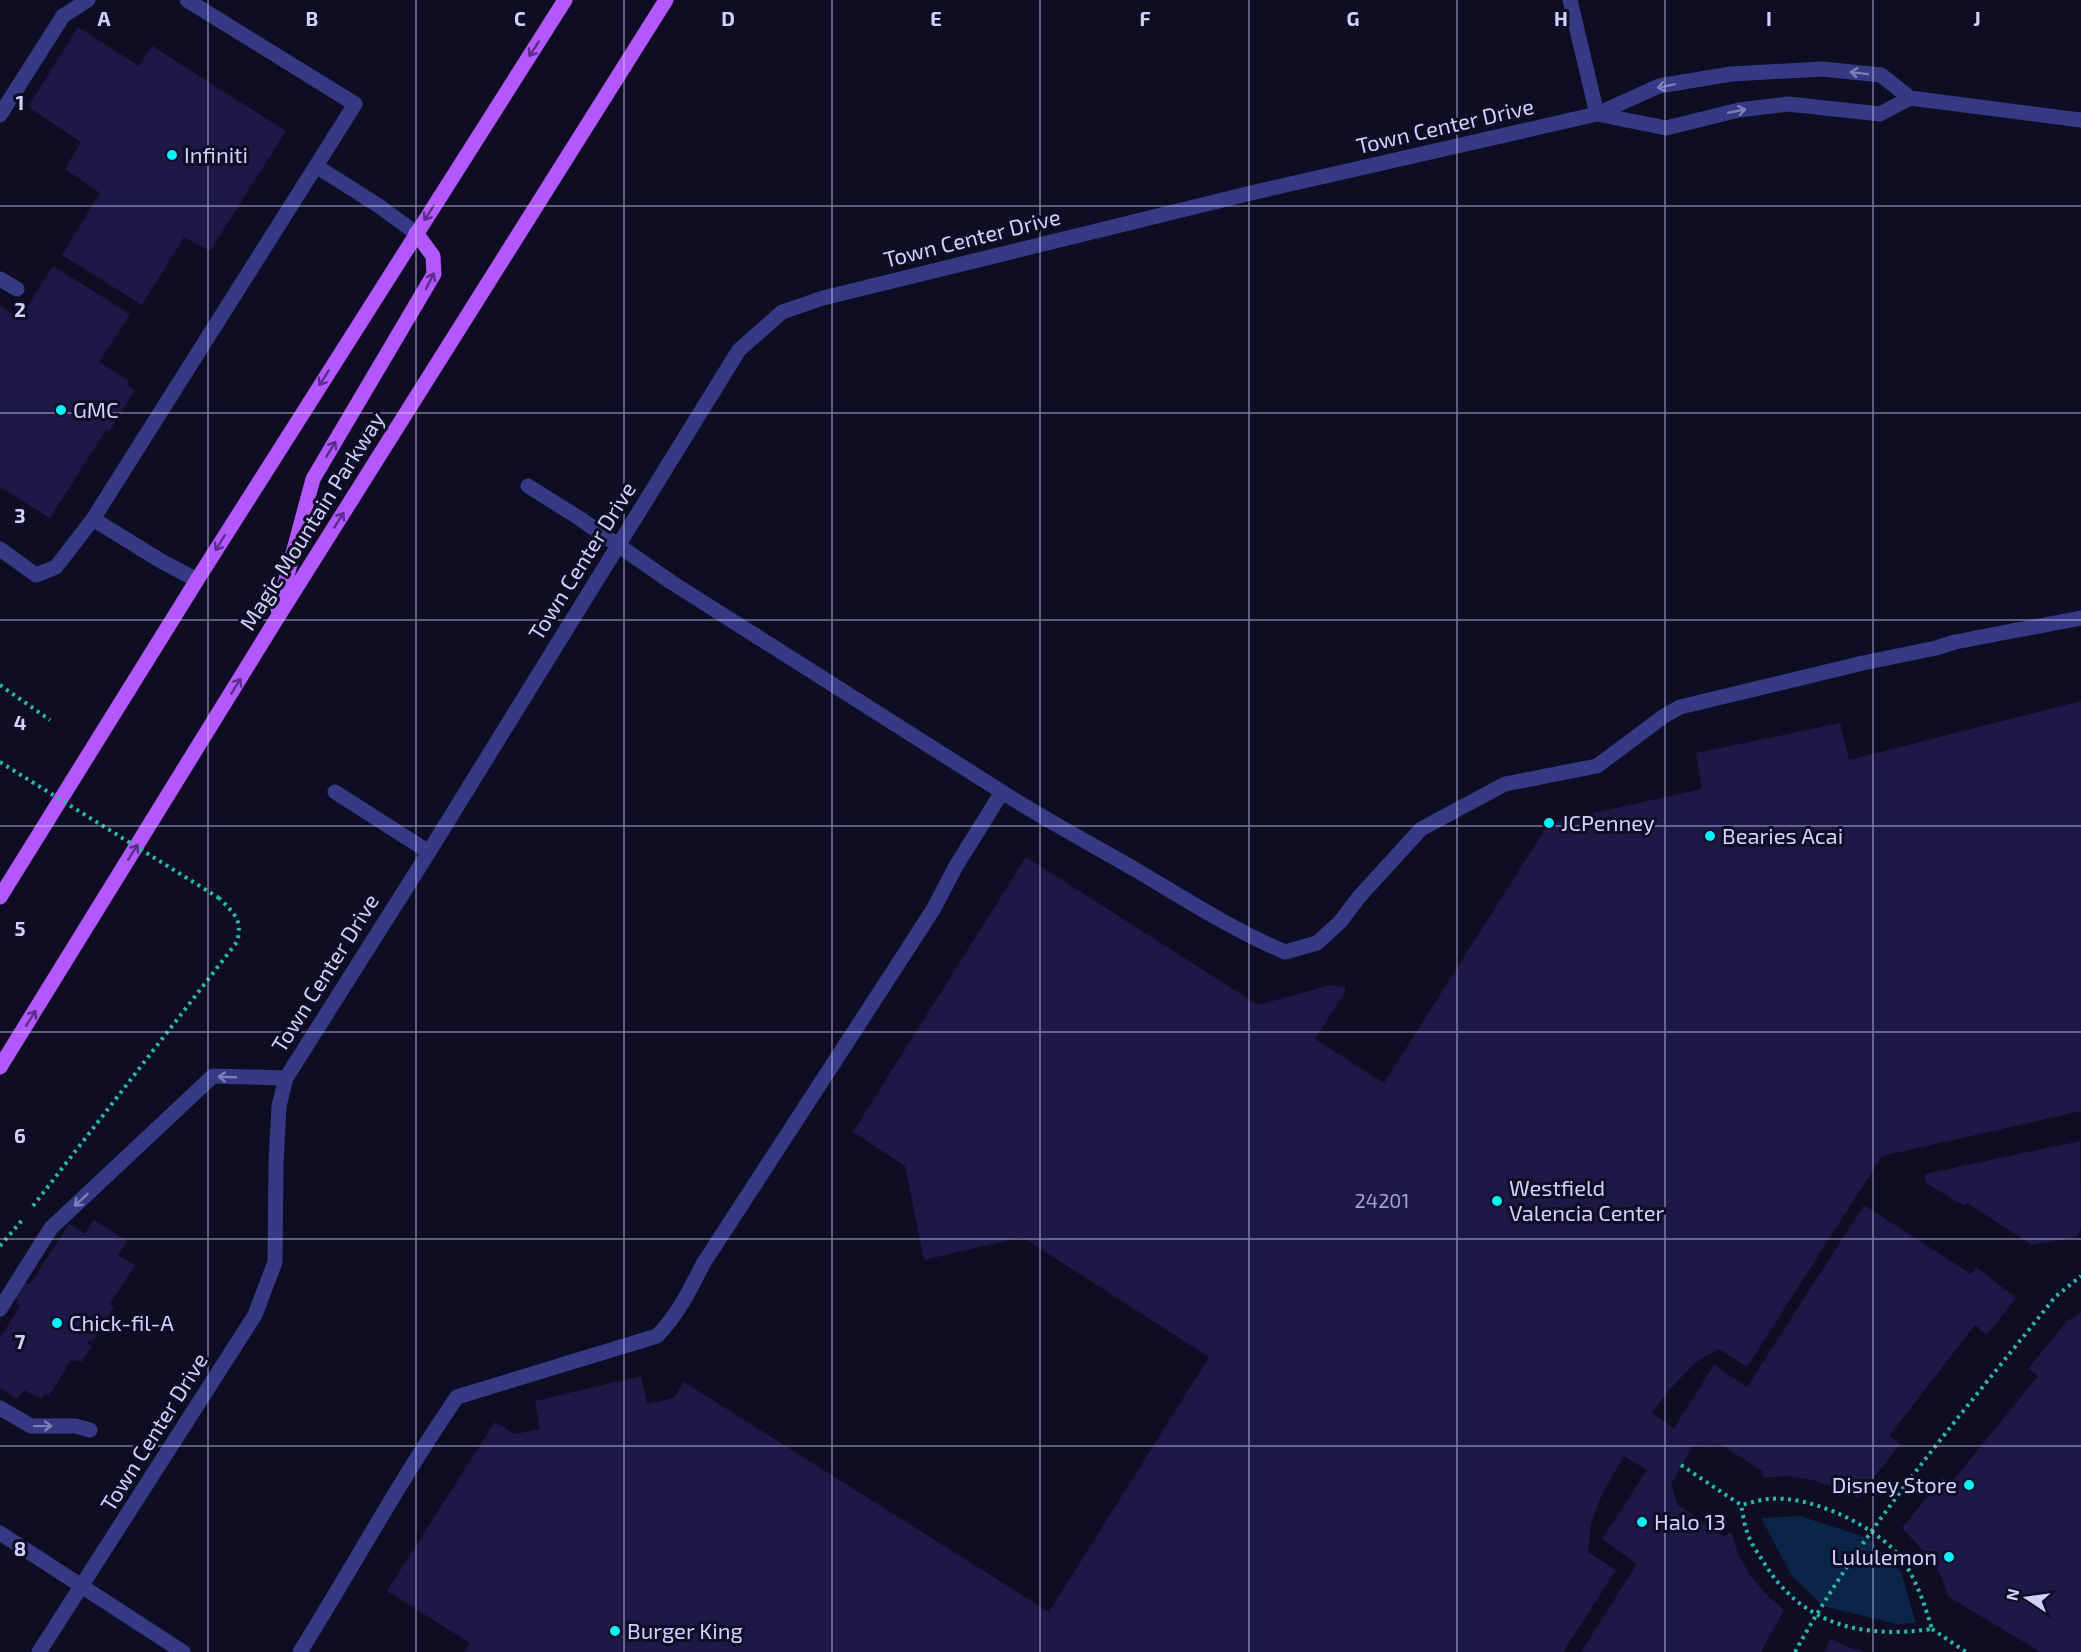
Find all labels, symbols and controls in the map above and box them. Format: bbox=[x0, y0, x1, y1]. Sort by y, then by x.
text: A bbox=[97, 6, 111, 30]
text: B bbox=[306, 6, 318, 30]
text: C bbox=[514, 6, 526, 30]
text: D bbox=[721, 6, 735, 30]
text: E bbox=[930, 6, 942, 30]
text: F bbox=[1139, 6, 1151, 30]
text: G bbox=[1347, 6, 1359, 30]
text: H bbox=[1554, 6, 1568, 30]
text: I bbox=[1766, 6, 1772, 30]
text: J bbox=[1973, 6, 1981, 30]
one-way arrow bbox=[527, 40, 539, 57]
one-way arrow bbox=[1850, 67, 1870, 78]
one-way arrow bbox=[1657, 80, 1676, 92]
text: 1 bbox=[16, 90, 24, 114]
street label: Town Center Drive bbox=[1353, 92, 1536, 158]
one-way arrow bbox=[1726, 105, 1746, 116]
place label: Infiniti bbox=[184, 141, 248, 167]
marker: Infiniti bbox=[165, 148, 179, 162]
street label: Town Center Drive bbox=[881, 202, 1063, 272]
one-way arrow bbox=[422, 205, 435, 222]
one-way arrow bbox=[424, 272, 436, 290]
text: 2 bbox=[14, 297, 26, 321]
one-way arrow bbox=[318, 369, 330, 386]
place label: GMC bbox=[73, 396, 119, 422]
marker: GMC bbox=[54, 403, 68, 417]
street label: Magic Mountain Parkway bbox=[233, 406, 389, 634]
one-way arrow bbox=[325, 441, 337, 458]
street label: Town Center Drive bbox=[522, 477, 640, 644]
text: 3 bbox=[14, 503, 26, 527]
one-way arrow bbox=[333, 512, 345, 529]
one-way arrow bbox=[214, 534, 226, 551]
one-way arrow bbox=[230, 678, 242, 695]
text: 4 bbox=[14, 710, 27, 734]
place label: JCPenney bbox=[1561, 809, 1655, 835]
marker: JCPenney bbox=[1542, 816, 1556, 830]
place label: Bearies Acai bbox=[1722, 822, 1843, 848]
marker: Bearies Acai bbox=[1703, 829, 1717, 843]
one-way arrow bbox=[128, 844, 140, 861]
street label: Town Center Drive bbox=[265, 889, 383, 1056]
text: 5 bbox=[14, 916, 26, 940]
one-way arrow bbox=[25, 1010, 37, 1027]
one-way arrow bbox=[218, 1071, 238, 1082]
text: 6 bbox=[14, 1123, 26, 1147]
place label: Westfield Valencia Center bbox=[1509, 1174, 1665, 1225]
house number: 24201 bbox=[1355, 1188, 1409, 1212]
one-way arrow bbox=[74, 1192, 89, 1206]
marker: Westfield Valencia Center bbox=[1490, 1194, 1504, 1208]
place label: Chick-fil-A bbox=[69, 1309, 174, 1335]
marker: Chick-fil-A bbox=[50, 1316, 64, 1330]
text: 7 bbox=[15, 1329, 26, 1353]
street label: Town Center Drive bbox=[94, 1348, 212, 1515]
one-way arrow bbox=[32, 1420, 52, 1432]
place label: Disney Store bbox=[1832, 1471, 1957, 1497]
marker: Disney Store bbox=[1962, 1478, 1976, 1492]
place label: Halo 13 bbox=[1654, 1508, 1726, 1534]
marker: Halo 13 bbox=[1635, 1515, 1649, 1529]
text: 8 bbox=[14, 1536, 26, 1560]
place label: Lululemon bbox=[1831, 1543, 1937, 1569]
marker: Lululemon bbox=[1942, 1550, 1956, 1564]
north arrow bbox=[1997, 1568, 2057, 1628]
text: N bbox=[2001, 1587, 2022, 1602]
place label: Burger King bbox=[627, 1617, 743, 1643]
marker: Burger King bbox=[608, 1624, 622, 1638]

